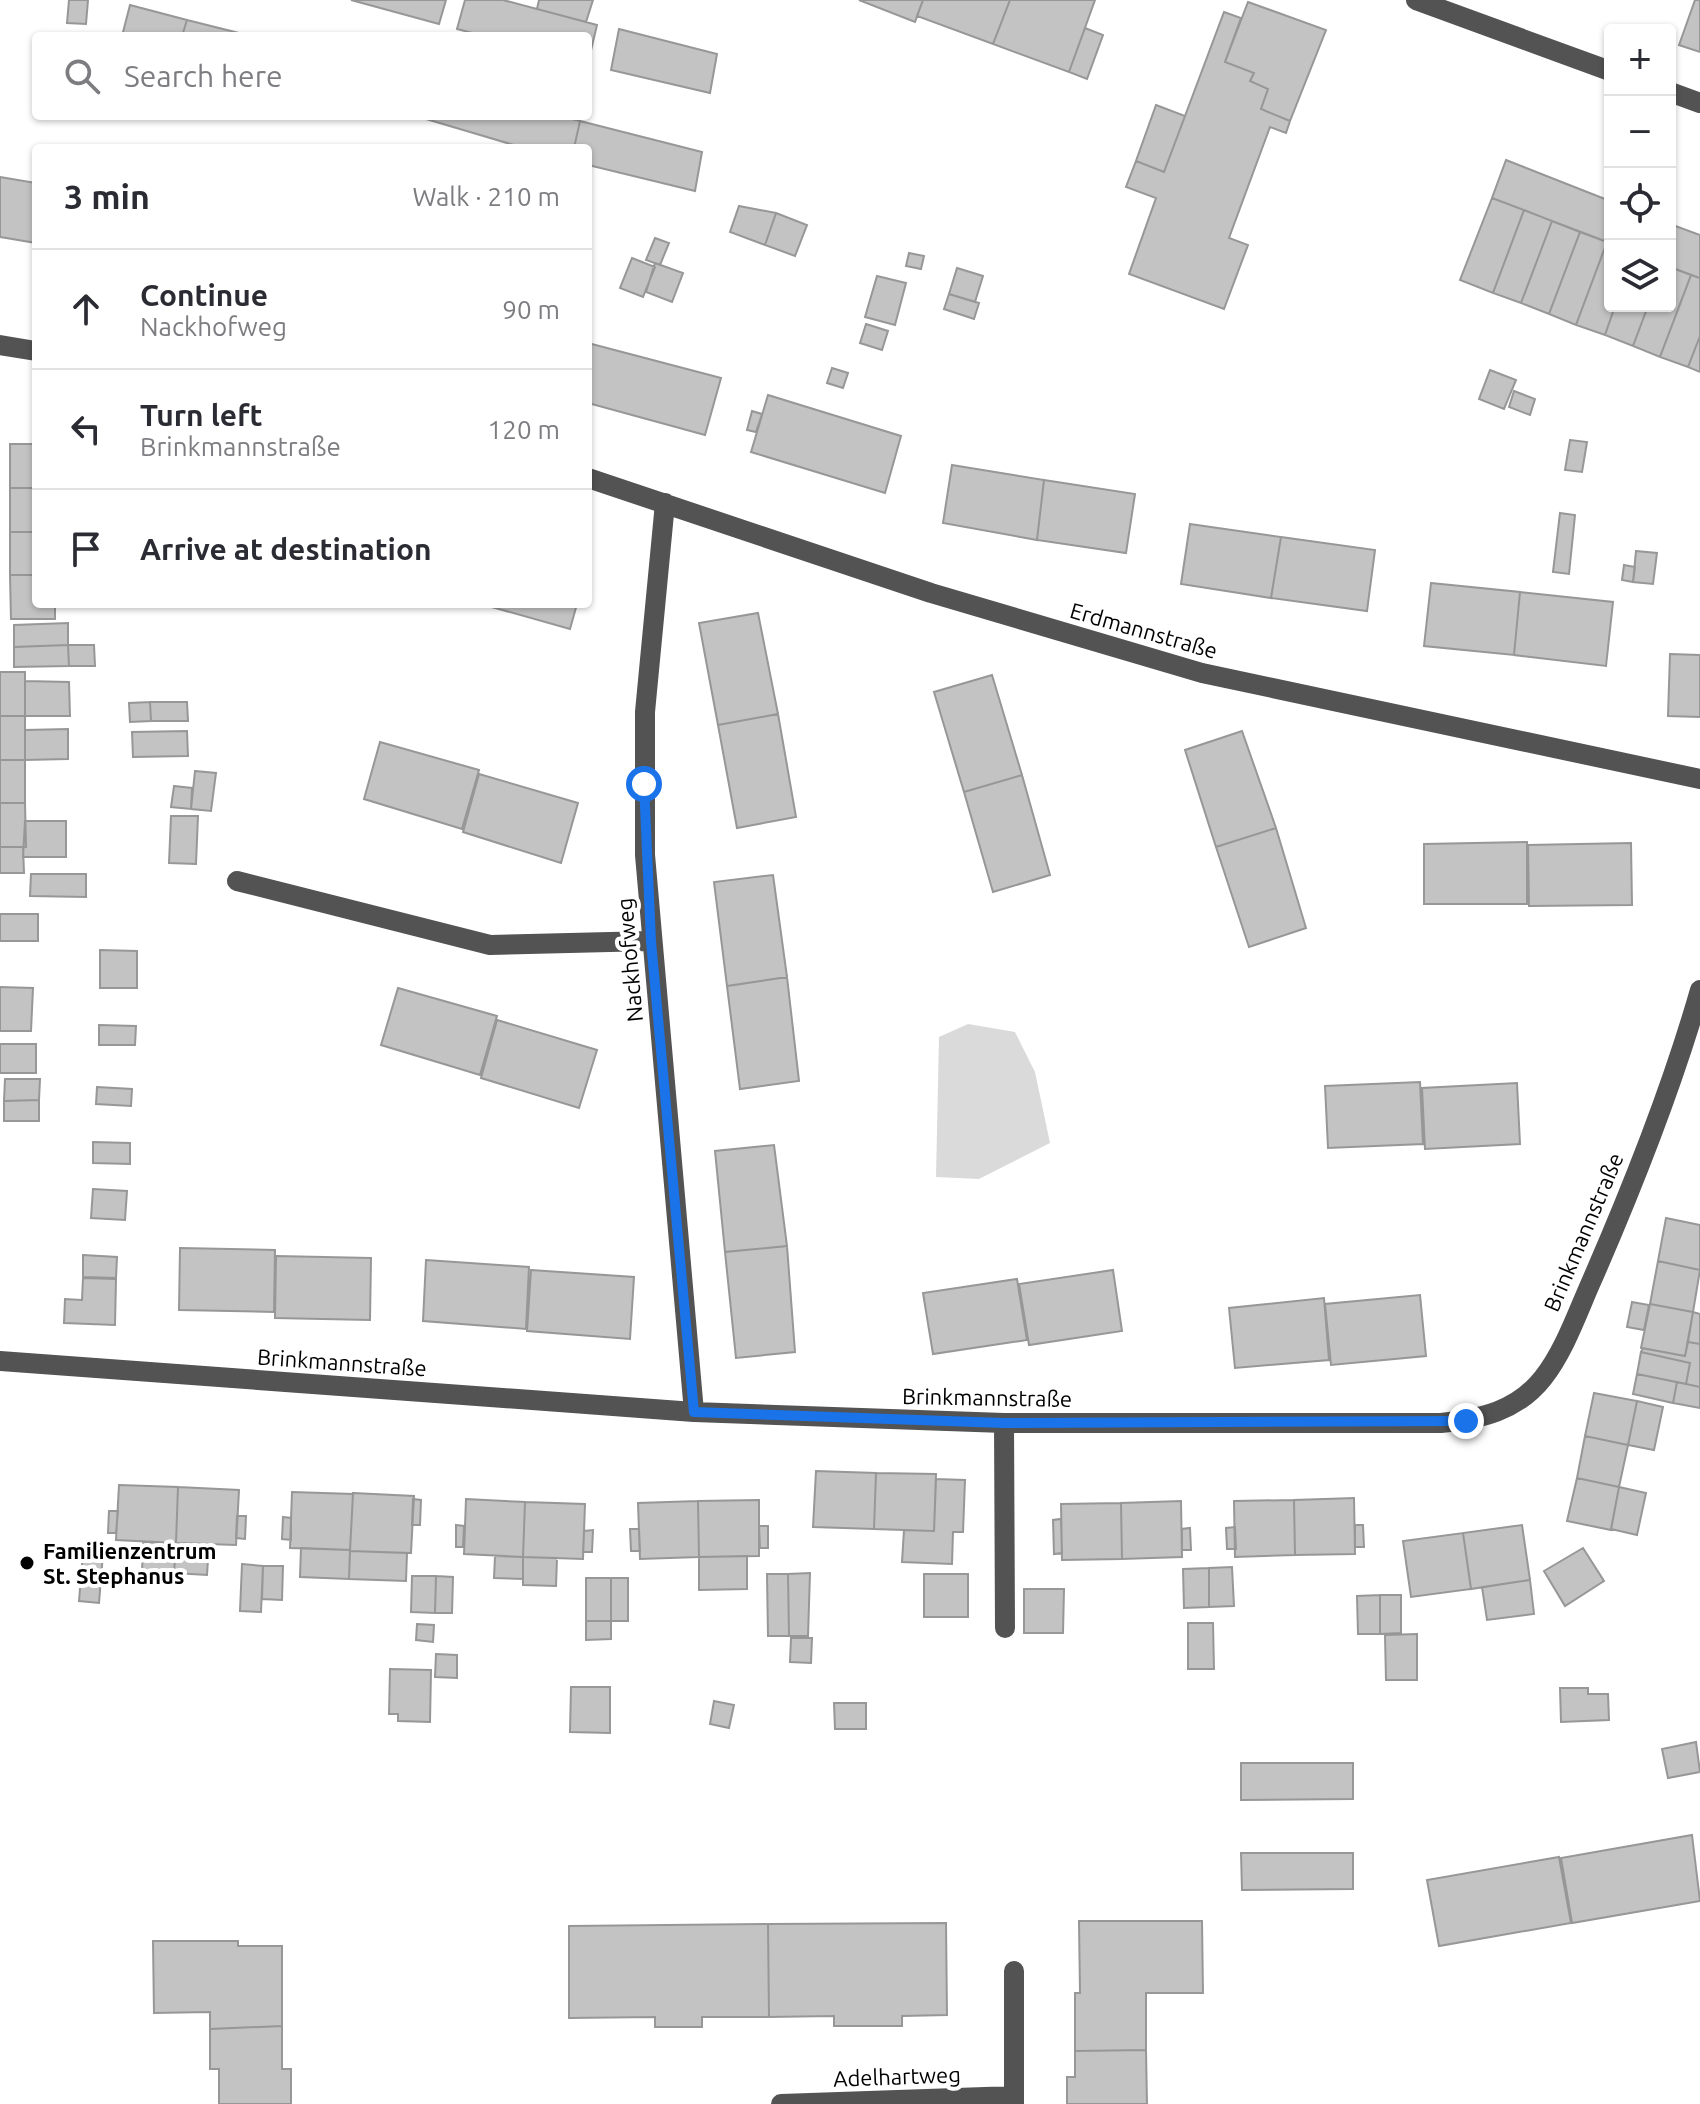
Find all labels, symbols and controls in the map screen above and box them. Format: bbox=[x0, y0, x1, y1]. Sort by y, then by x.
map controls bbox=[1604, 24, 1676, 312]
button: + bbox=[1604, 24, 1676, 96]
search box bbox=[32, 32, 592, 120]
icon: search bbox=[60, 54, 104, 98]
text: Search here bbox=[124, 59, 283, 93]
button: − bbox=[1604, 96, 1676, 168]
button: locate bbox=[1604, 168, 1676, 240]
text: 3 min bbox=[64, 177, 150, 215]
text: Walk · 210 m bbox=[412, 182, 560, 211]
button: layers bbox=[1604, 240, 1676, 312]
text: Continue bbox=[140, 278, 268, 312]
icon: ahead bbox=[64, 287, 108, 331]
text: 90 m bbox=[502, 295, 560, 324]
text: Nackhofweg bbox=[140, 312, 287, 341]
text: Turn left bbox=[140, 398, 262, 432]
icon: left bbox=[64, 407, 108, 451]
text: 120 m bbox=[488, 415, 560, 444]
text: Brinkmannstraße bbox=[140, 432, 341, 461]
icon: arrive bbox=[64, 527, 108, 571]
text: Arrive at destination bbox=[140, 532, 432, 566]
street label: Erdmannstraße bbox=[1067, 597, 1221, 663]
route start bbox=[626, 766, 662, 802]
street label: Nackhofweg bbox=[611, 897, 647, 1023]
street label: Brinkmannstraße bbox=[1538, 1149, 1628, 1315]
street label: Brinkmannstraße bbox=[256, 1344, 428, 1380]
street label: Brinkmannstraße bbox=[902, 1383, 1072, 1411]
route end bbox=[1448, 1403, 1484, 1439]
place label: Familienzentrum St. Stephanus bbox=[43, 1538, 217, 1588]
marker: Familienzentrum St. Stephanus bbox=[18, 1554, 36, 1572]
street label: Adelhartweg bbox=[833, 2061, 961, 2091]

